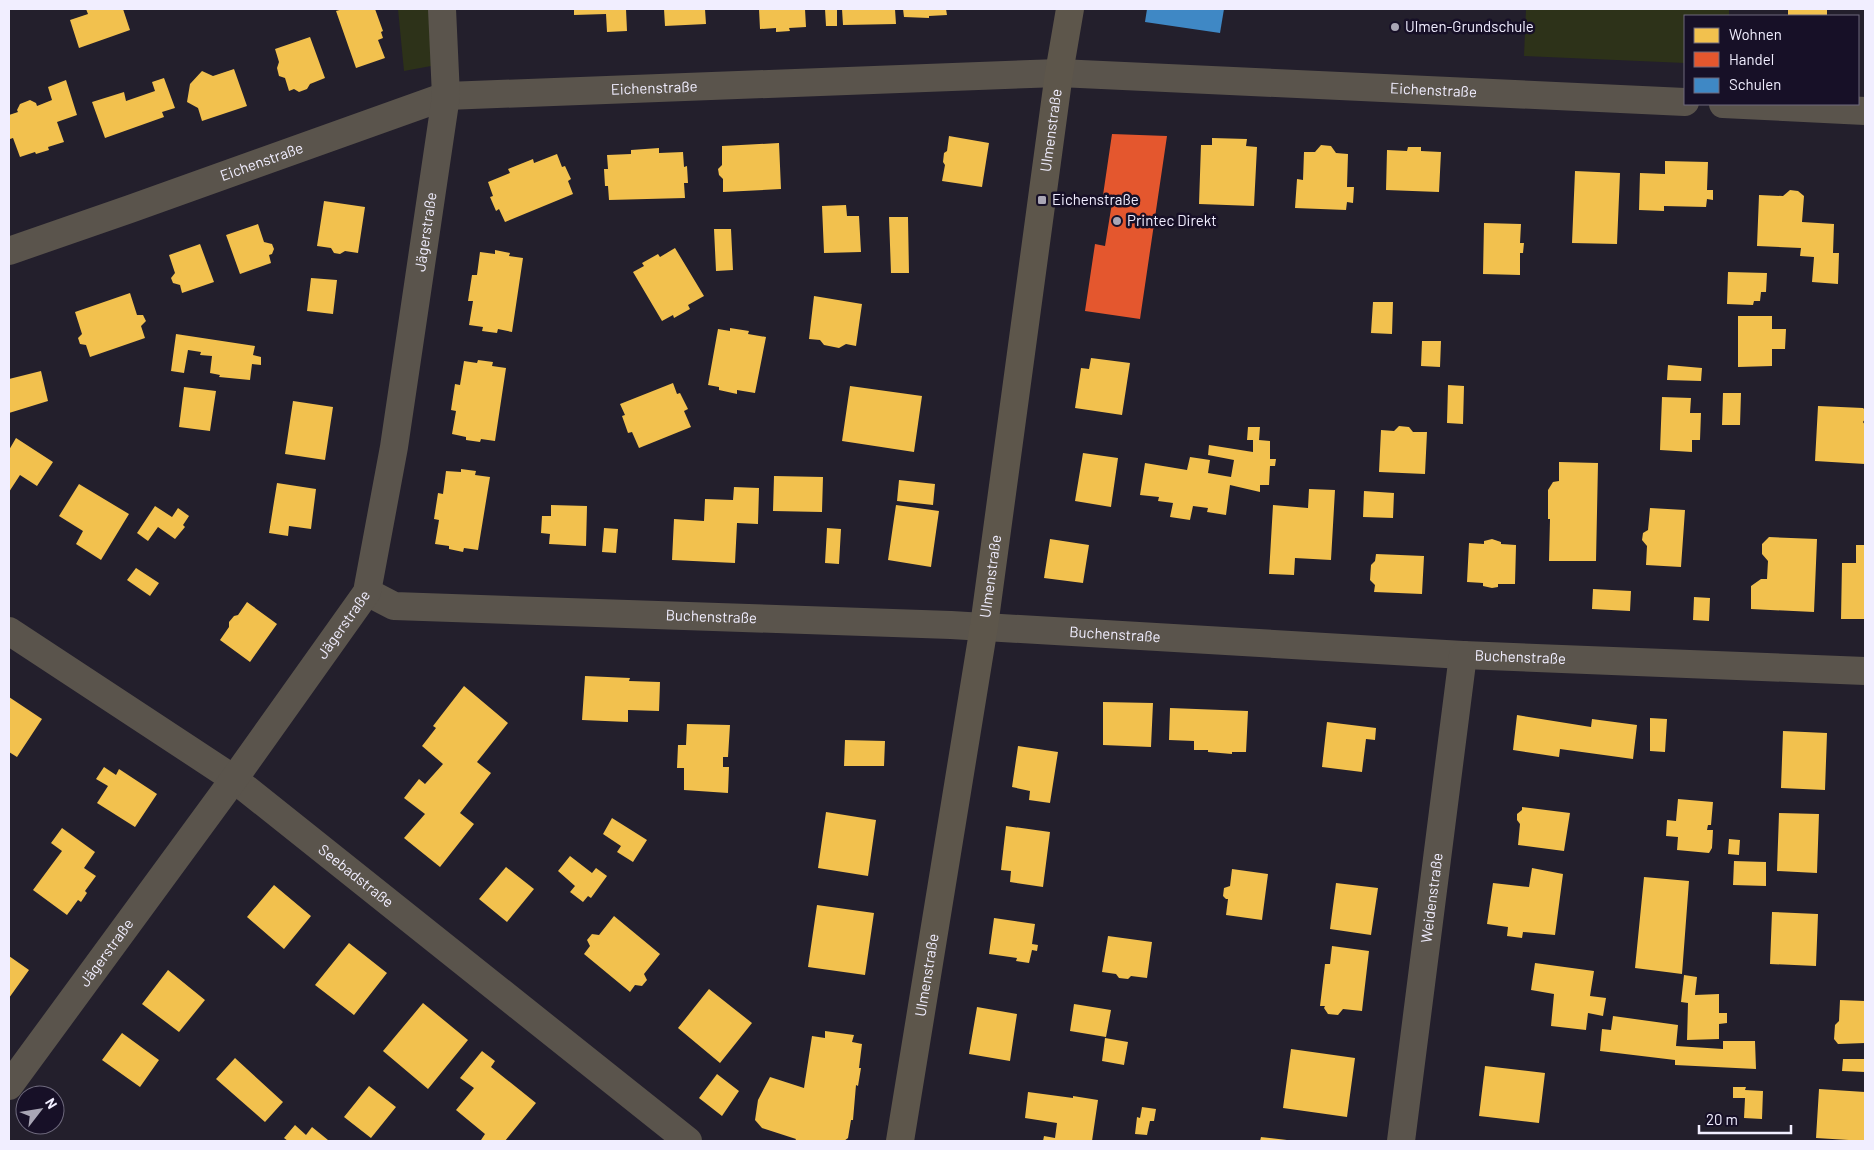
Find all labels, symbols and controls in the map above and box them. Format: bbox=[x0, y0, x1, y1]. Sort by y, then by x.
legend bbox=[1684, 15, 1859, 105]
place label: Ulmen-Grundschule bbox=[1405, 17, 1534, 35]
marker: Ulmen-Grundschule bbox=[1389, 21, 1401, 33]
text: Wohnen bbox=[1729, 25, 1782, 43]
text: Handel bbox=[1729, 50, 1774, 68]
text: Schulen bbox=[1729, 75, 1781, 93]
street label: Eichenstraße bbox=[610, 77, 698, 98]
street label: Eichenstraße bbox=[1390, 78, 1477, 100]
street label: Ulmenstraße bbox=[1036, 88, 1065, 173]
street label: Eichenstraße bbox=[217, 138, 305, 184]
place label: Eichenstraße bbox=[1052, 190, 1139, 208]
street label: Jägerstraße bbox=[410, 191, 440, 273]
marker: Eichenstraße bbox=[1036, 194, 1048, 206]
place label: Printec Direkt bbox=[1127, 211, 1217, 229]
marker: Printec Direkt bbox=[1111, 215, 1123, 227]
street label: Ulmenstraße bbox=[975, 533, 1004, 619]
street label: Jägerstraße bbox=[312, 586, 373, 662]
street label: Buchenstraße bbox=[666, 605, 757, 626]
street label: Buchenstraße bbox=[1069, 622, 1161, 645]
street label: Buchenstraße bbox=[1474, 645, 1566, 667]
street label: Seebadstraße bbox=[315, 840, 398, 911]
street label: Weidenstraße bbox=[1416, 852, 1446, 944]
street label: Jägerstraße bbox=[75, 915, 137, 990]
street label: Ulmenstraße bbox=[910, 932, 942, 1018]
north arrow bbox=[15, 1085, 65, 1135]
text: N bbox=[42, 1095, 61, 1111]
scale bar bbox=[1699, 1102, 1792, 1134]
text: 20 m bbox=[1706, 1110, 1738, 1128]

